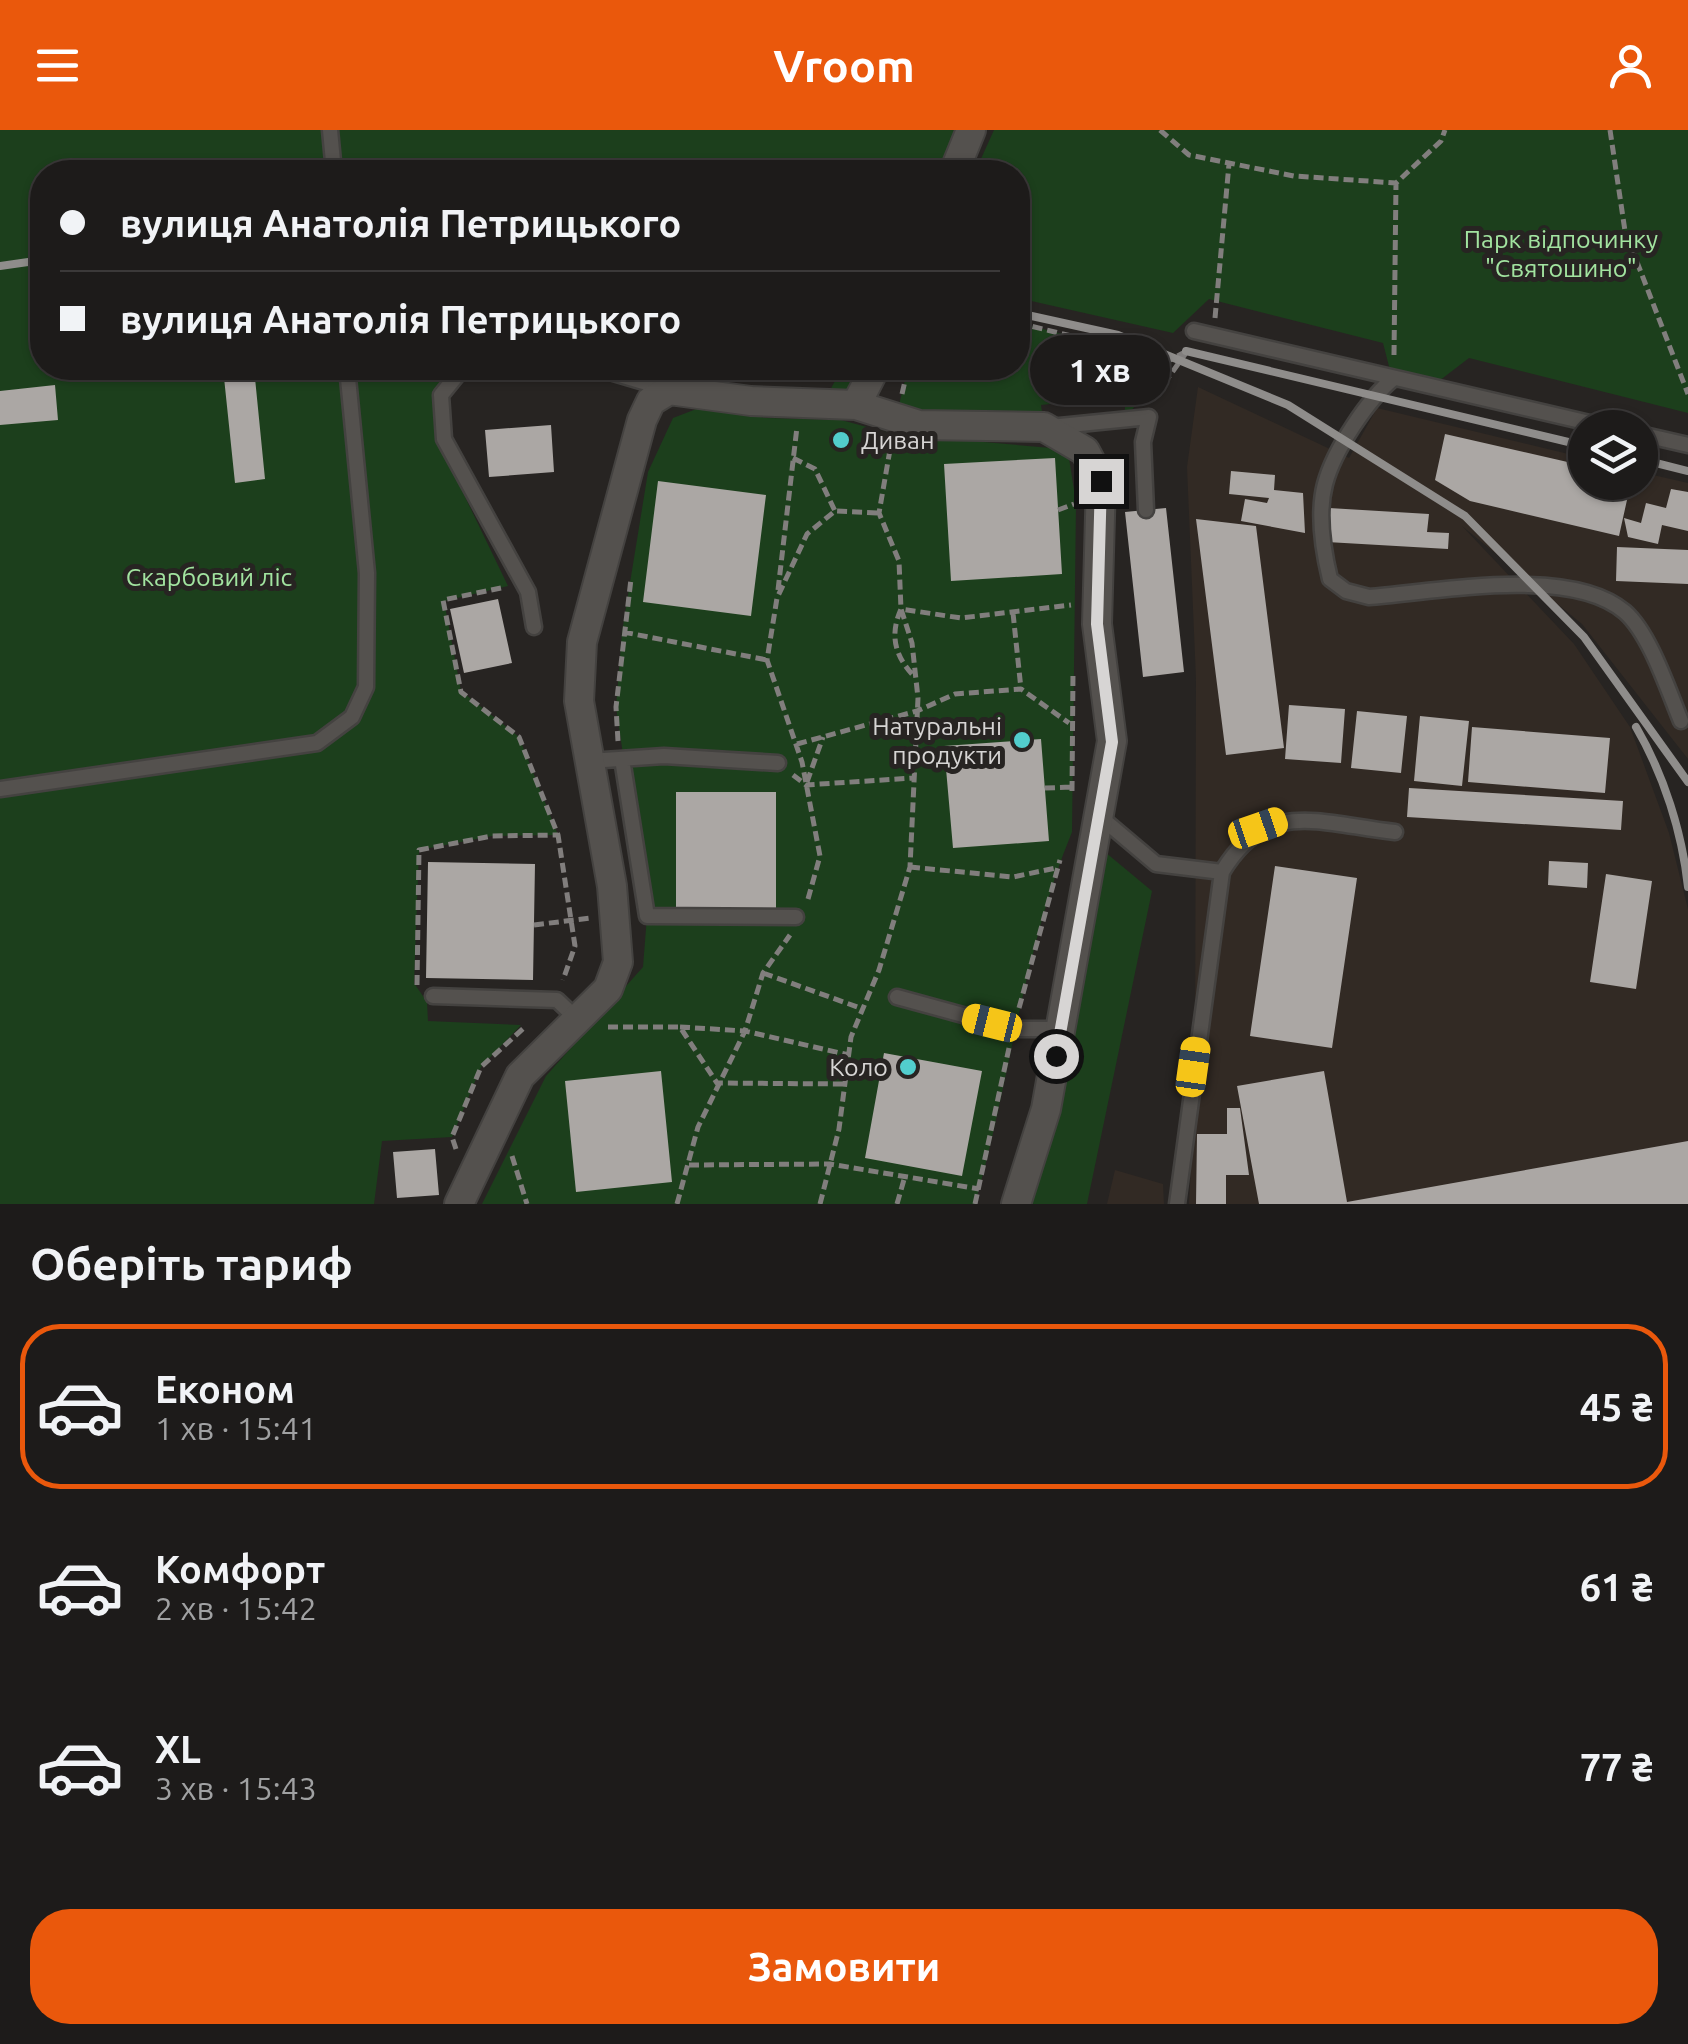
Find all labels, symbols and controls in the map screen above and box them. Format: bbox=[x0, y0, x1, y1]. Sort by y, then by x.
icon: menu bbox=[30, 38, 85, 93]
icon: person bbox=[1603, 38, 1658, 93]
text: Vroom bbox=[773, 40, 915, 91]
text: вулиця Анатолія Петрицького bbox=[120, 202, 681, 244]
park label: Парк відпочинку "Святошино" bbox=[1464, 225, 1658, 282]
text: вулиця Анатолія Петрицького bbox=[120, 298, 681, 340]
callout: 1 хв bbox=[1031, 336, 1171, 406]
text: 1 хв bbox=[1069, 352, 1131, 388]
map controls bbox=[1568, 410, 1658, 500]
button: layers bbox=[1568, 410, 1658, 500]
place label: Диван bbox=[861, 426, 934, 454]
marker: Диван bbox=[830, 429, 852, 451]
route end bbox=[1079, 459, 1124, 504]
park label: Скарбовий ліс bbox=[126, 563, 293, 591]
place label: Натуральні продукти bbox=[872, 712, 1002, 769]
marker: Натуральні продукти bbox=[1011, 729, 1033, 751]
car bbox=[1225, 804, 1291, 852]
car bbox=[959, 1001, 1025, 1045]
route start bbox=[1034, 1034, 1079, 1079]
car bbox=[1174, 1035, 1212, 1099]
place label: Коло bbox=[829, 1053, 888, 1081]
marker: Коло bbox=[897, 1056, 919, 1078]
text: Оберіть тариф bbox=[30, 1238, 353, 1289]
icon: car bbox=[35, 1362, 125, 1452]
text: Економ bbox=[155, 1368, 295, 1410]
text: 45 ₴ bbox=[1580, 1386, 1653, 1428]
text: 1 хв · 15:41 bbox=[155, 1410, 317, 1446]
icon: car bbox=[35, 1542, 125, 1632]
text: Комфорт bbox=[155, 1548, 325, 1590]
text: 61 ₴ bbox=[1580, 1566, 1653, 1608]
text: 2 хв · 15:42 bbox=[155, 1590, 317, 1626]
icon: car bbox=[35, 1722, 125, 1812]
text: XL bbox=[155, 1728, 201, 1770]
text: 77 ₴ bbox=[1580, 1746, 1653, 1788]
text: 3 хв · 15:43 bbox=[155, 1770, 317, 1806]
button: Замовити bbox=[30, 1909, 1658, 2024]

